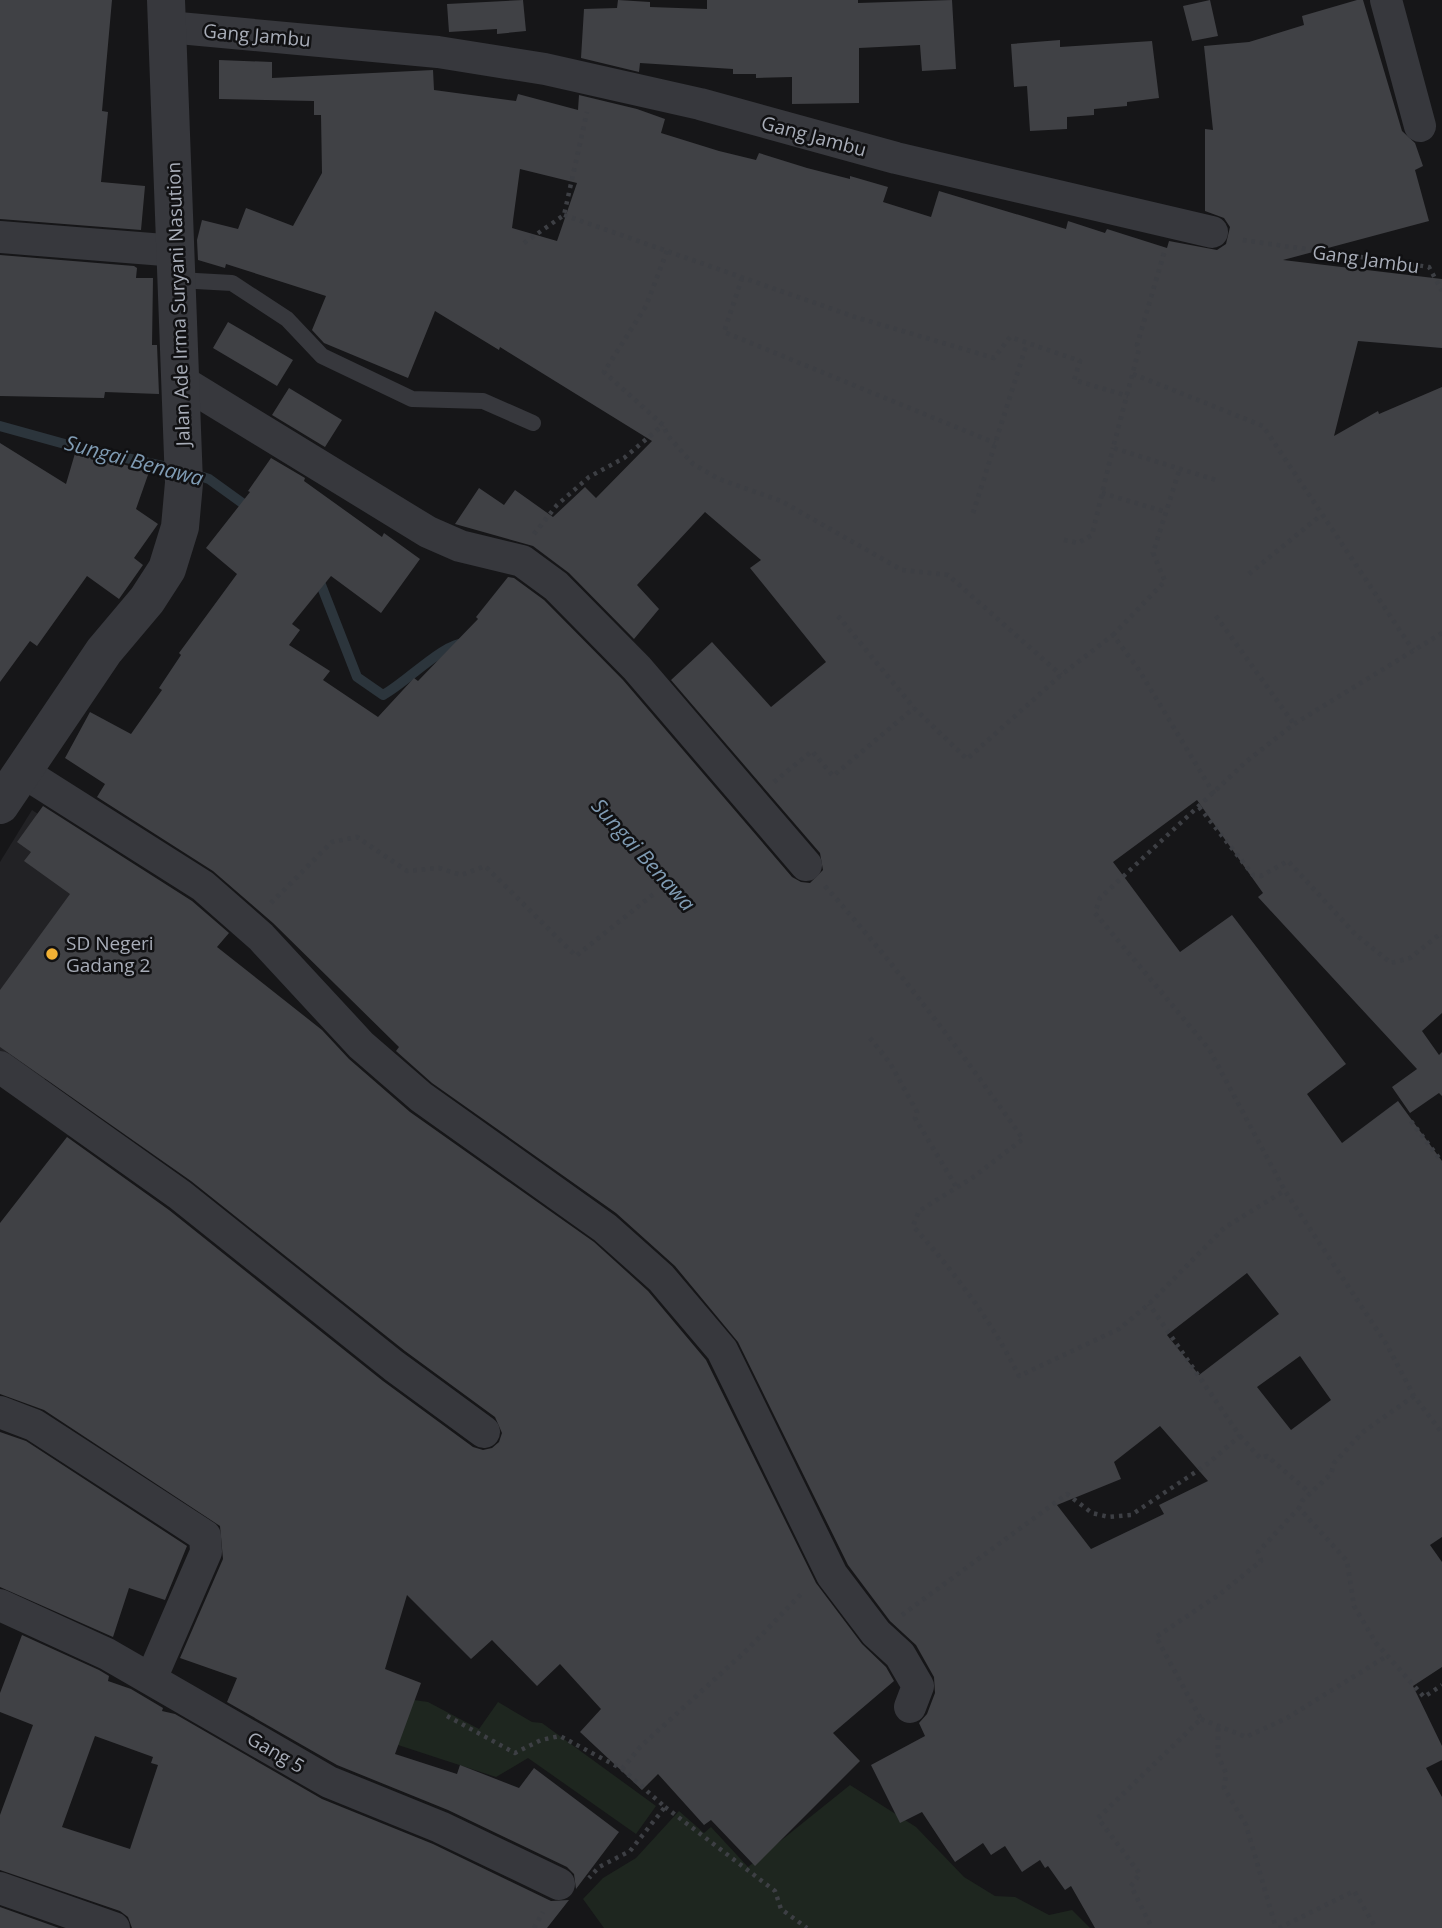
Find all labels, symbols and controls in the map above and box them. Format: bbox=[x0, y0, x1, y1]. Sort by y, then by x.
street label: Gang Jambu bbox=[202, 17, 312, 53]
street label: Gang Jambu bbox=[759, 109, 869, 163]
street label: Jalan Ade Irma Suryani Nasution bbox=[160, 161, 196, 449]
street label: Gang Jambu bbox=[1311, 239, 1421, 279]
water label: Sungai Benawa bbox=[62, 428, 207, 492]
water label: Sungai Benawa bbox=[586, 792, 702, 917]
place label: SD Negeri Gadang 2 bbox=[66, 930, 154, 978]
marker: SD Negeri Gadang 2 bbox=[44, 946, 60, 962]
street label: Gang 5 bbox=[243, 1725, 309, 1779]

